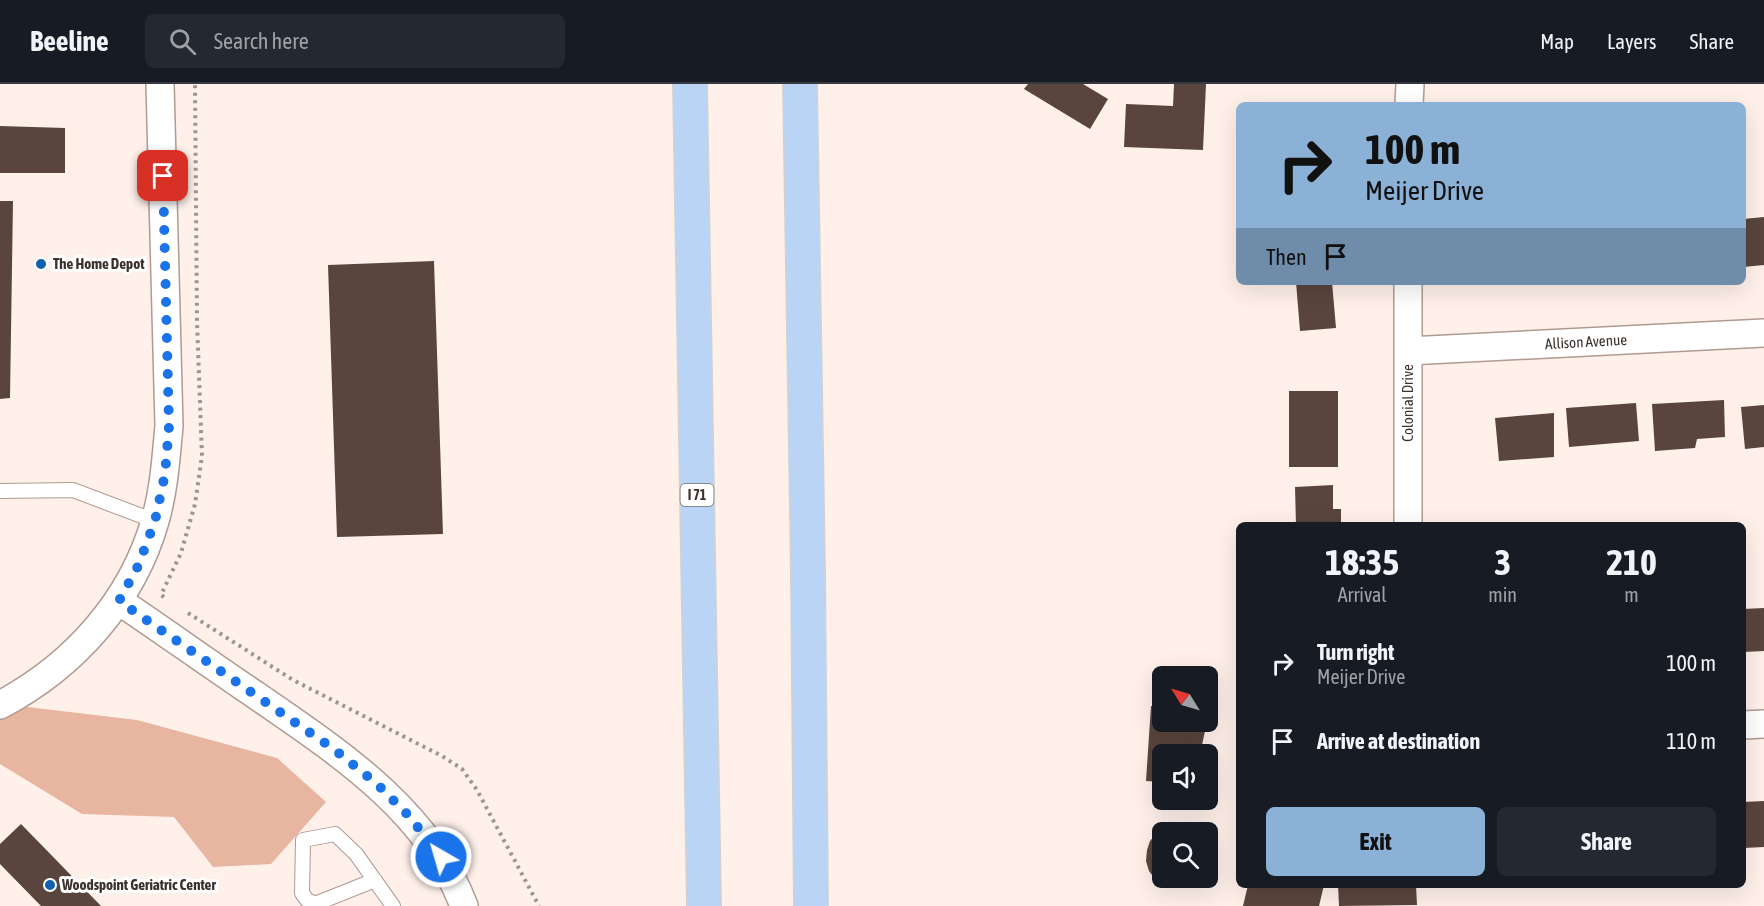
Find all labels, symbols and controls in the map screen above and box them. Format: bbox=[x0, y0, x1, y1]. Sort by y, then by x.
search box bbox=[145, 14, 565, 68]
text: Beeline bbox=[30, 25, 109, 57]
icon: search bbox=[166, 25, 199, 58]
text: Search here bbox=[214, 28, 309, 54]
text: Map bbox=[1540, 29, 1574, 53]
text: Layers bbox=[1607, 29, 1657, 53]
text: Share bbox=[1690, 29, 1734, 53]
text: 100 m bbox=[1365, 125, 1460, 173]
icon: right bbox=[1266, 126, 1344, 204]
pin bbox=[137, 150, 188, 201]
icon: arrive bbox=[146, 159, 179, 192]
text: Meijer Drive bbox=[1365, 175, 1484, 206]
icon: arrive bbox=[1319, 240, 1352, 273]
text: Then bbox=[1266, 244, 1307, 270]
place label: The Home Depot bbox=[53, 255, 145, 272]
marker: The Home Depot bbox=[34, 257, 48, 271]
street label: Allison Avenue bbox=[1545, 331, 1628, 352]
street label: Colonial Drive bbox=[1399, 364, 1416, 442]
road number: I 71 bbox=[680, 484, 714, 506]
text: 18:35 bbox=[1325, 541, 1399, 583]
text: 3 bbox=[1494, 541, 1511, 583]
text: 210 bbox=[1606, 541, 1657, 583]
text: Arrival bbox=[1338, 583, 1387, 606]
text: min bbox=[1488, 583, 1517, 606]
text: m bbox=[1624, 583, 1639, 606]
text: Turn right bbox=[1317, 639, 1394, 665]
icon: right bbox=[1266, 647, 1299, 680]
text: 100 m bbox=[1666, 650, 1716, 676]
text: Meijer Drive bbox=[1317, 665, 1405, 688]
north arrow bbox=[1152, 666, 1218, 732]
map controls bbox=[1152, 666, 1218, 888]
icon: arrive bbox=[1266, 725, 1299, 758]
text: Arrive at destination bbox=[1317, 728, 1480, 754]
text: 110 m bbox=[1666, 728, 1716, 754]
button: sound bbox=[1152, 744, 1218, 810]
button: Exit bbox=[1266, 807, 1485, 876]
button: Share bbox=[1497, 807, 1716, 876]
button: search bbox=[1152, 822, 1218, 888]
position arrow bbox=[409, 825, 473, 889]
place label: Woodspoint Geriatric Center bbox=[61, 876, 216, 893]
marker: Woodspoint Geriatric Center bbox=[43, 878, 57, 892]

